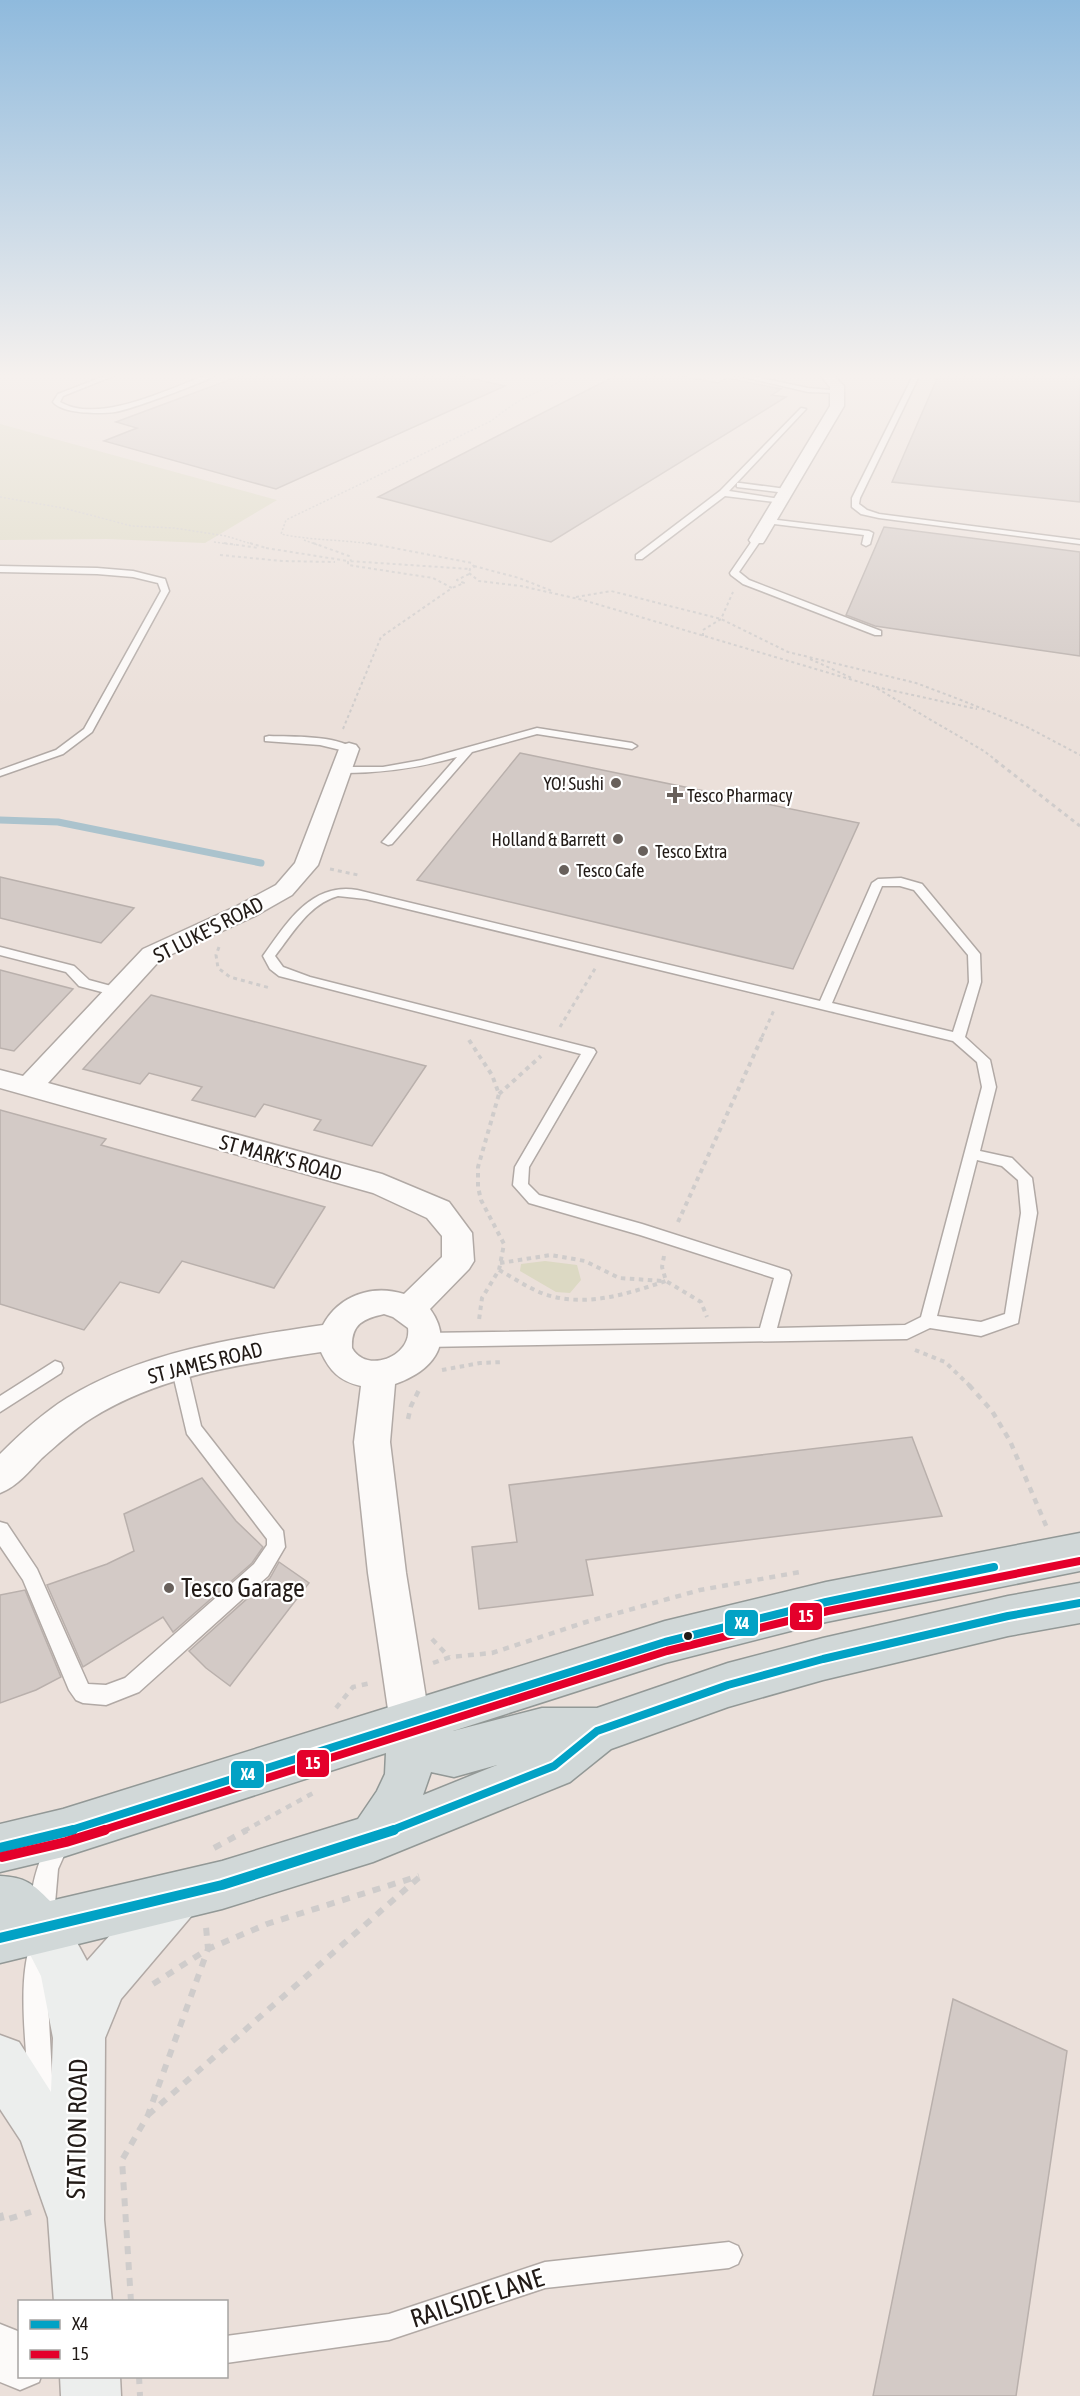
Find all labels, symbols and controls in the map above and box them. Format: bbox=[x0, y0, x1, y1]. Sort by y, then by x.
place label: YO! Sushi bbox=[543, 773, 604, 794]
marker: YO! Sushi bbox=[609, 776, 623, 790]
place label: Tesco Pharmacy bbox=[687, 785, 793, 806]
marker: Tesco Pharmacy bbox=[668, 788, 682, 802]
place label: Holland & Barrett bbox=[492, 829, 606, 850]
marker: Holland & Barrett bbox=[611, 832, 625, 846]
place label: Tesco Extra bbox=[655, 841, 727, 862]
marker: Tesco Extra bbox=[636, 844, 650, 858]
place label: Tesco Cafe bbox=[576, 860, 645, 881]
marker: Tesco Cafe bbox=[557, 863, 571, 877]
street label: ST LUKE'S ROAD bbox=[149, 891, 267, 967]
street label: ST MARK'S ROAD bbox=[217, 1129, 345, 1185]
street label: ST JAMES ROAD bbox=[145, 1336, 265, 1388]
place label: Tesco Garage bbox=[181, 1573, 305, 1603]
marker: Tesco Garage bbox=[162, 1581, 176, 1595]
line badge: 15 bbox=[789, 1602, 823, 1631]
text: 15 bbox=[798, 1607, 814, 1625]
line badge: X4 bbox=[724, 1609, 759, 1637]
text: X4 bbox=[734, 1614, 750, 1632]
unlabelled marker bbox=[682, 1630, 694, 1642]
line badge: 15 bbox=[296, 1749, 330, 1778]
text: 15 bbox=[305, 1754, 321, 1772]
line badge: X4 bbox=[230, 1760, 265, 1789]
text: X4 bbox=[240, 1765, 256, 1783]
street label: STATION ROAD bbox=[61, 2059, 93, 2199]
street label: RAILSIDE LANE bbox=[407, 2262, 547, 2334]
legend bbox=[18, 2300, 228, 2378]
text: X4 bbox=[72, 2313, 89, 2334]
text: 15 bbox=[72, 2343, 89, 2364]

